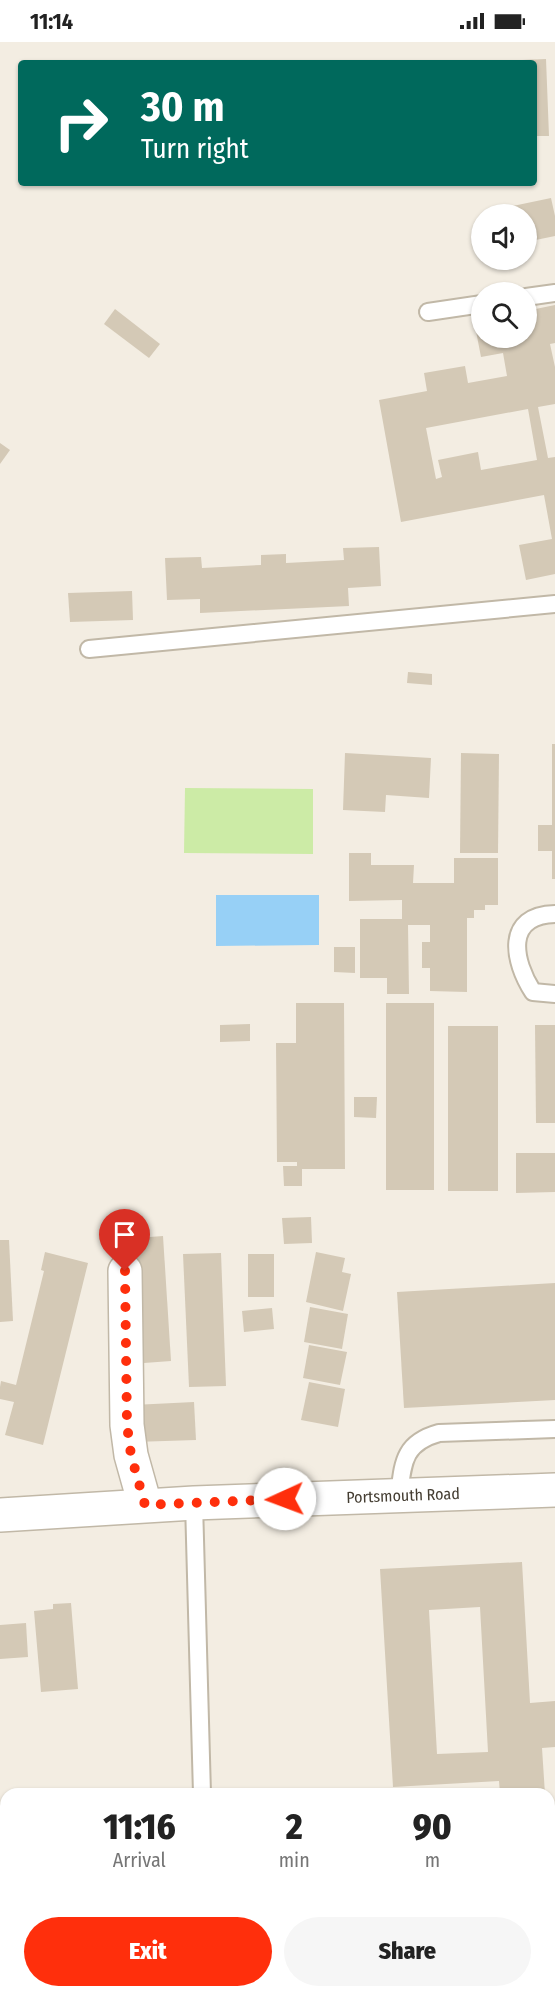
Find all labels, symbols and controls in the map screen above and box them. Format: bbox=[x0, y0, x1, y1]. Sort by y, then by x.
text: 11:14 bbox=[30, 8, 73, 35]
text: 30 m bbox=[141, 82, 225, 132]
icon: right bbox=[42, 84, 120, 162]
text: Turn right bbox=[141, 133, 249, 165]
map controls bbox=[471, 204, 537, 348]
button: sound bbox=[471, 204, 537, 270]
button: search bbox=[471, 282, 537, 348]
pin bbox=[99, 1209, 150, 1271]
icon: arrive bbox=[108, 1218, 141, 1251]
position arrow bbox=[253, 1467, 317, 1531]
street label: Portsmouth Road bbox=[346, 1484, 460, 1507]
text: 11:16 bbox=[103, 1805, 176, 1849]
text: 2 bbox=[286, 1805, 303, 1849]
text: 90 bbox=[413, 1805, 452, 1849]
text: Arrival bbox=[113, 1848, 166, 1872]
text: min bbox=[279, 1848, 310, 1872]
text: m bbox=[425, 1848, 440, 1872]
button: Exit bbox=[24, 1917, 272, 1986]
button: Share bbox=[284, 1917, 531, 1986]

